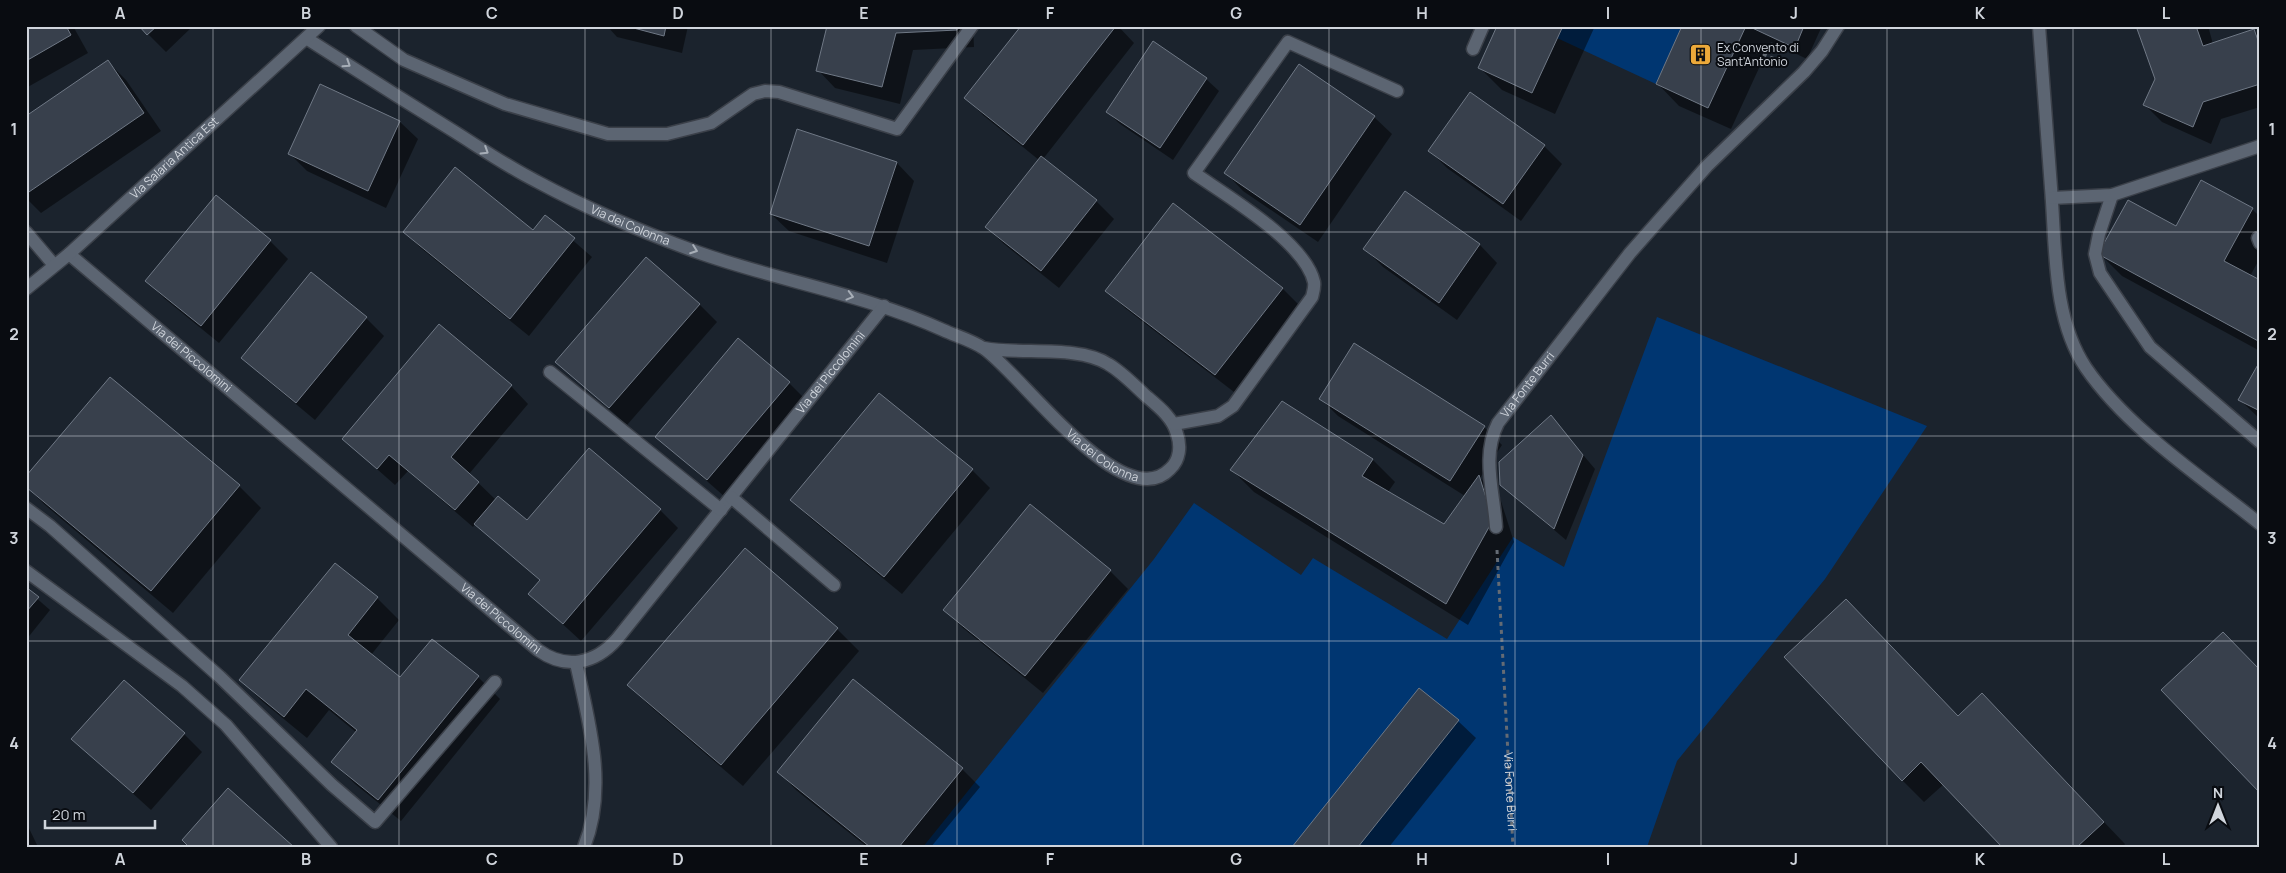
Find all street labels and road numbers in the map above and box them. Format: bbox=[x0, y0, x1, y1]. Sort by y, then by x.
street label: Via Salaria Antica Est bbox=[126, 113, 222, 203]
street label: Via dei Colonna bbox=[588, 200, 673, 249]
street label: Via dei Piccolomini bbox=[147, 318, 236, 396]
street label: Via dei Piccolomini bbox=[792, 327, 869, 417]
street label: Via Fonte Burri bbox=[1496, 348, 1558, 421]
street label: Via dei Colonna bbox=[1063, 425, 1141, 486]
street label: Via dei Piccolomini bbox=[457, 579, 545, 658]
street label: Via Fonte Burri bbox=[1500, 752, 1521, 832]

